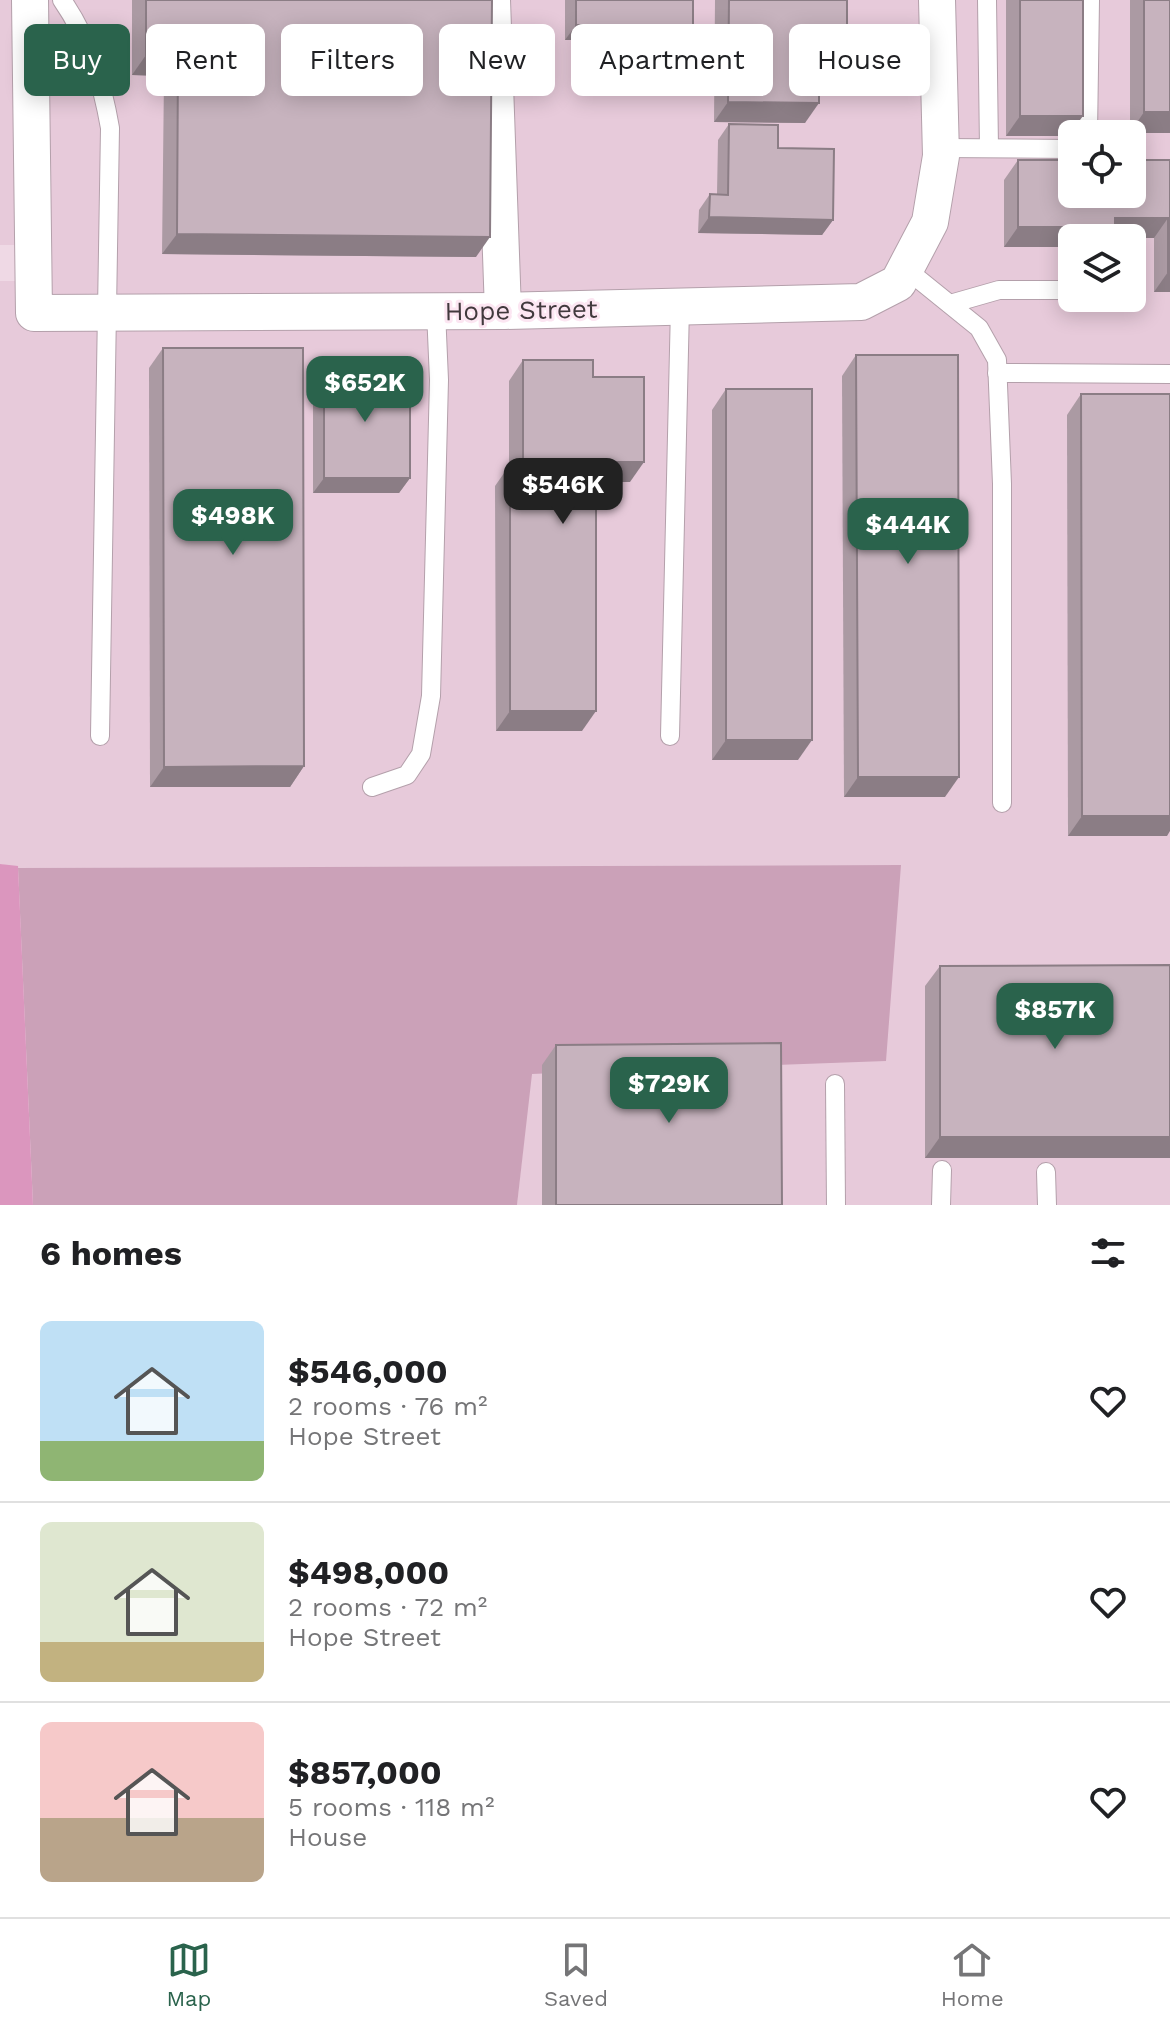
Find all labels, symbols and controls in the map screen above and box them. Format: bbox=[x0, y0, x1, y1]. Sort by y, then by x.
chip: Buy bbox=[24, 24, 130, 96]
chip: Rent bbox=[146, 24, 265, 96]
chip: Filters bbox=[281, 24, 423, 96]
chip: New bbox=[439, 24, 555, 96]
chip: Apartment bbox=[571, 24, 773, 96]
chip: House bbox=[789, 24, 930, 96]
map controls bbox=[1058, 120, 1146, 312]
button: locate bbox=[1058, 120, 1146, 208]
button: layers bbox=[1058, 224, 1146, 312]
street label: Hope Street bbox=[444, 294, 598, 326]
pin: $652K bbox=[309, 356, 421, 424]
text: $652K bbox=[324, 367, 406, 397]
pin: $546K bbox=[507, 458, 619, 526]
text: $546K bbox=[522, 469, 604, 499]
pin: $498K bbox=[177, 489, 289, 557]
pin: $444K bbox=[852, 498, 964, 566]
text: $498K bbox=[191, 500, 275, 530]
text: $444K bbox=[865, 509, 951, 539]
pin: $857K bbox=[999, 983, 1111, 1051]
text: $857K bbox=[1014, 994, 1096, 1024]
pin: $729K bbox=[613, 1057, 725, 1125]
text: $729K bbox=[628, 1068, 710, 1098]
icon: filters bbox=[1086, 1231, 1130, 1275]
text: 6 homes bbox=[40, 1233, 182, 1273]
text: $546,000 bbox=[288, 1351, 448, 1391]
icon: home bbox=[104, 1353, 200, 1449]
icon: heart bbox=[1086, 1379, 1130, 1423]
text: 2 rooms · 76 m² bbox=[288, 1391, 487, 1421]
text: Hope Street bbox=[288, 1421, 441, 1451]
text: $498,000 bbox=[288, 1552, 449, 1592]
icon: home bbox=[104, 1554, 200, 1650]
icon: heart bbox=[1086, 1580, 1130, 1624]
text: 2 rooms · 72 m² bbox=[288, 1592, 487, 1622]
text: Hope Street bbox=[288, 1622, 441, 1652]
text: $857,000 bbox=[288, 1752, 442, 1792]
icon: home bbox=[104, 1754, 200, 1850]
icon: heart bbox=[1086, 1780, 1130, 1824]
text: 5 rooms · 118 m² bbox=[288, 1792, 494, 1822]
text: House bbox=[288, 1822, 367, 1852]
tab: Map bbox=[166, 1938, 211, 2011]
tab: Saved bbox=[544, 1938, 608, 2011]
tab: Home bbox=[941, 1938, 1004, 2011]

